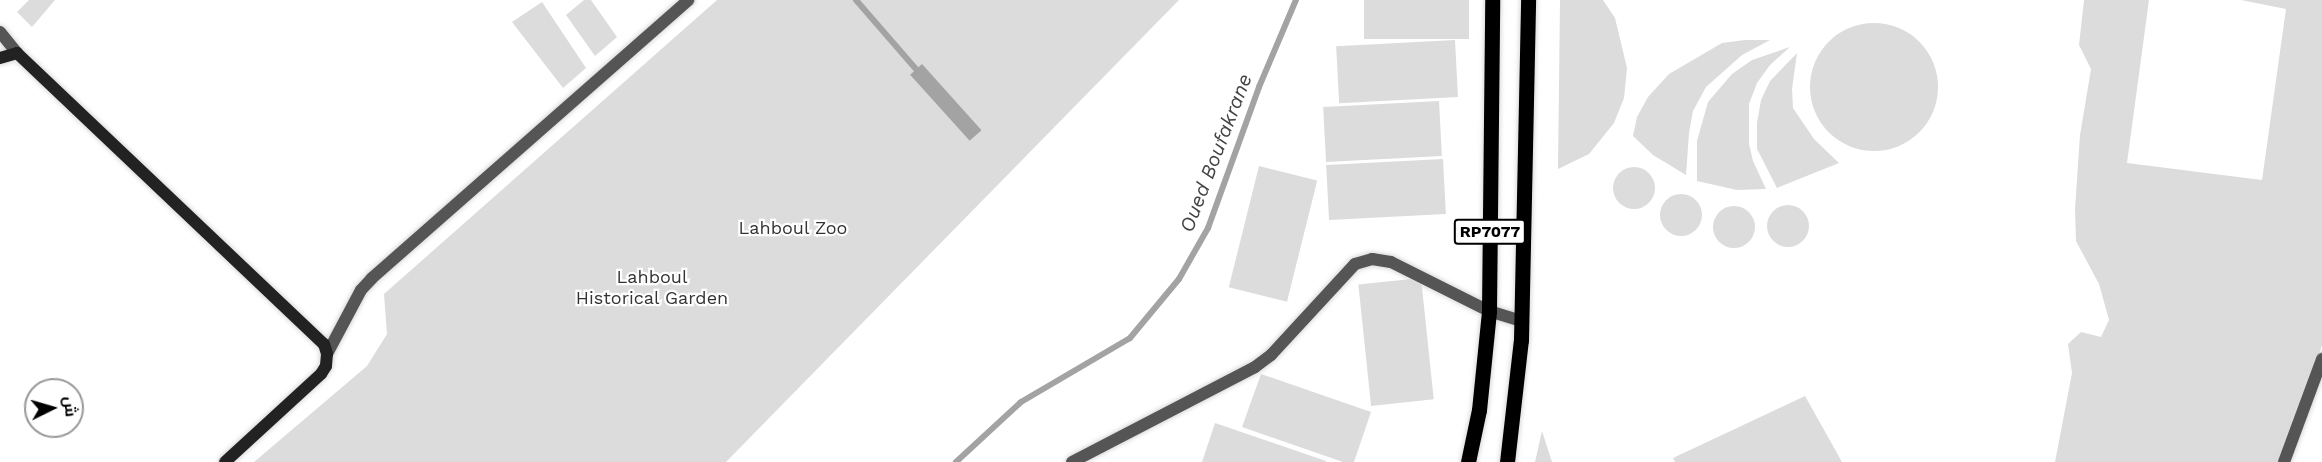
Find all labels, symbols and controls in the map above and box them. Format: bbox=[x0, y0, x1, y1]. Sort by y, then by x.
water label: Oued Boufakrane bbox=[1175, 70, 1257, 236]
park label: Lahboul Zoo bbox=[738, 217, 848, 239]
road number: RP7077 bbox=[1452, 219, 1528, 245]
park label: Lahboul Historical Garden bbox=[576, 267, 728, 310]
north arrow bbox=[24, 378, 84, 438]
text: ش bbox=[60, 396, 81, 418]

